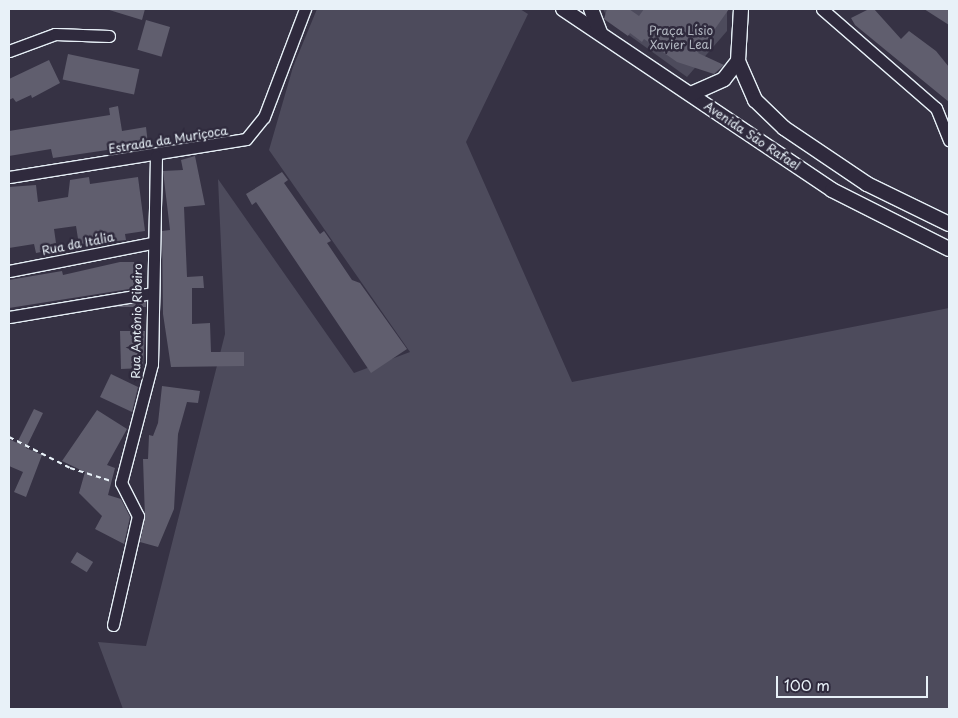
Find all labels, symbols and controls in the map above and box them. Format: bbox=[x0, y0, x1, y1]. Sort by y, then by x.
park label: Praça Lísio Xavier Leal bbox=[649, 24, 713, 52]
street label: Avenida São Rafael bbox=[702, 99, 802, 173]
street label: Estrada da Muriçoca bbox=[107, 123, 229, 157]
street label: Rua da Itália bbox=[40, 230, 116, 258]
street label: Rua Antônio Ribeiro bbox=[129, 263, 145, 379]
scale bar bbox=[778, 666, 930, 698]
text: 100 m bbox=[784, 673, 830, 696]

